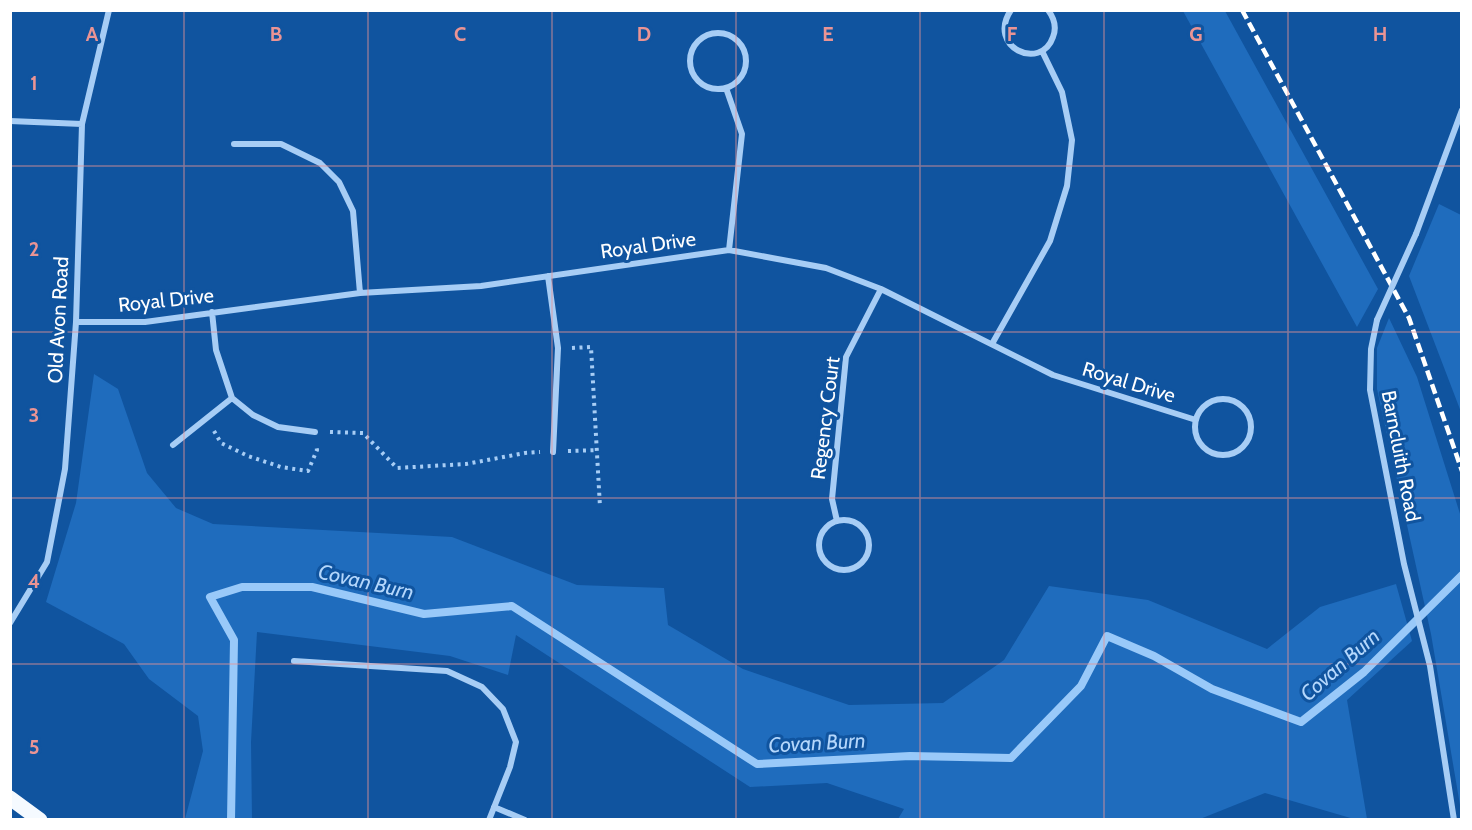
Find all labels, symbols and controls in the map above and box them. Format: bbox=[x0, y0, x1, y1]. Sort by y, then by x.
text: A bbox=[86, 22, 99, 46]
text: B bbox=[270, 22, 282, 46]
text: C bbox=[454, 22, 466, 46]
text: D bbox=[637, 22, 651, 46]
text: E bbox=[822, 22, 834, 46]
text: F bbox=[1007, 22, 1018, 46]
text: G bbox=[1189, 22, 1203, 46]
text: H bbox=[1373, 22, 1387, 46]
text: 1 bbox=[30, 71, 38, 95]
street label: Royal Drive bbox=[599, 226, 697, 264]
text: 2 bbox=[29, 237, 39, 261]
street label: Old Avon Road bbox=[43, 256, 73, 384]
street label: Royal Drive bbox=[117, 283, 215, 317]
street label: Regency Court bbox=[806, 355, 844, 481]
street label: Royal Drive bbox=[1080, 356, 1178, 408]
street label: Barncluith Road bbox=[1377, 388, 1425, 524]
text: 3 bbox=[29, 403, 39, 427]
water label: Covan Burn bbox=[316, 558, 416, 605]
text: 4 bbox=[28, 569, 40, 593]
water label: Covan Burn bbox=[1295, 623, 1385, 706]
water label: Covan Burn bbox=[768, 727, 866, 758]
text: 5 bbox=[29, 735, 39, 759]

